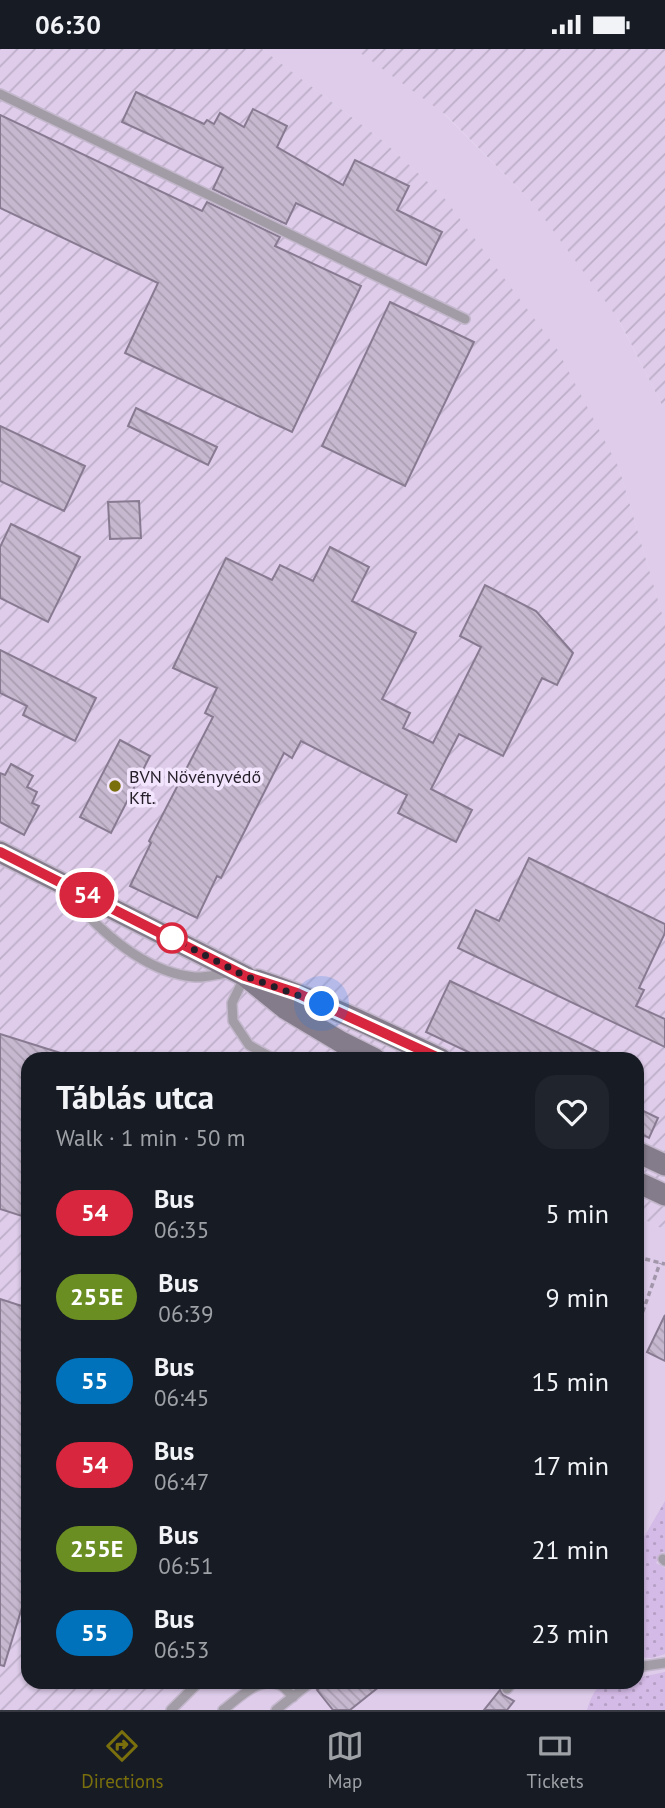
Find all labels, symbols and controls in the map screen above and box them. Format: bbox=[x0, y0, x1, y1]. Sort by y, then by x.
text: 06:30 bbox=[35, 8, 101, 41]
place label: BVN Növényvédő Kft. bbox=[129, 765, 261, 809]
marker: BVN Növényvédő Kft. bbox=[107, 778, 123, 794]
line badge: 54 bbox=[56, 872, 119, 918]
text: 54 bbox=[73, 879, 101, 910]
unlabelled marker bbox=[157, 923, 187, 953]
your location bbox=[304, 986, 339, 1021]
text: Táblás utca bbox=[56, 1075, 214, 1118]
button: heart bbox=[535, 1075, 609, 1149]
text: Walk · 1 min · 50 m bbox=[56, 1123, 245, 1152]
text: Bus bbox=[154, 1182, 194, 1215]
text: 54 bbox=[81, 1197, 108, 1228]
text: 5 min bbox=[546, 1197, 609, 1230]
text: 06:35 bbox=[154, 1215, 209, 1244]
text: Bus bbox=[158, 1266, 199, 1299]
text: 255E bbox=[70, 1281, 123, 1312]
text: 9 min bbox=[546, 1281, 609, 1314]
text: 06:39 bbox=[158, 1299, 214, 1328]
text: Bus bbox=[154, 1350, 194, 1383]
text: 55 bbox=[81, 1365, 108, 1396]
text: 15 min bbox=[531, 1365, 609, 1398]
text: 06:45 bbox=[154, 1383, 209, 1412]
text: Bus bbox=[154, 1434, 194, 1467]
text: 54 bbox=[81, 1449, 108, 1480]
text: 17 min bbox=[533, 1449, 609, 1482]
text: 06:47 bbox=[154, 1467, 209, 1496]
text: Bus bbox=[158, 1518, 199, 1551]
text: 255E bbox=[70, 1533, 123, 1564]
text: 21 min bbox=[531, 1533, 609, 1566]
text: 06:51 bbox=[158, 1551, 214, 1580]
text: Bus bbox=[154, 1602, 194, 1635]
text: 55 bbox=[81, 1617, 108, 1648]
text: 23 min bbox=[531, 1617, 609, 1650]
text: 06:53 bbox=[154, 1635, 209, 1664]
tab: Directions bbox=[81, 1727, 163, 1793]
tab: Map bbox=[326, 1727, 364, 1793]
tab: Tickets bbox=[527, 1727, 584, 1793]

